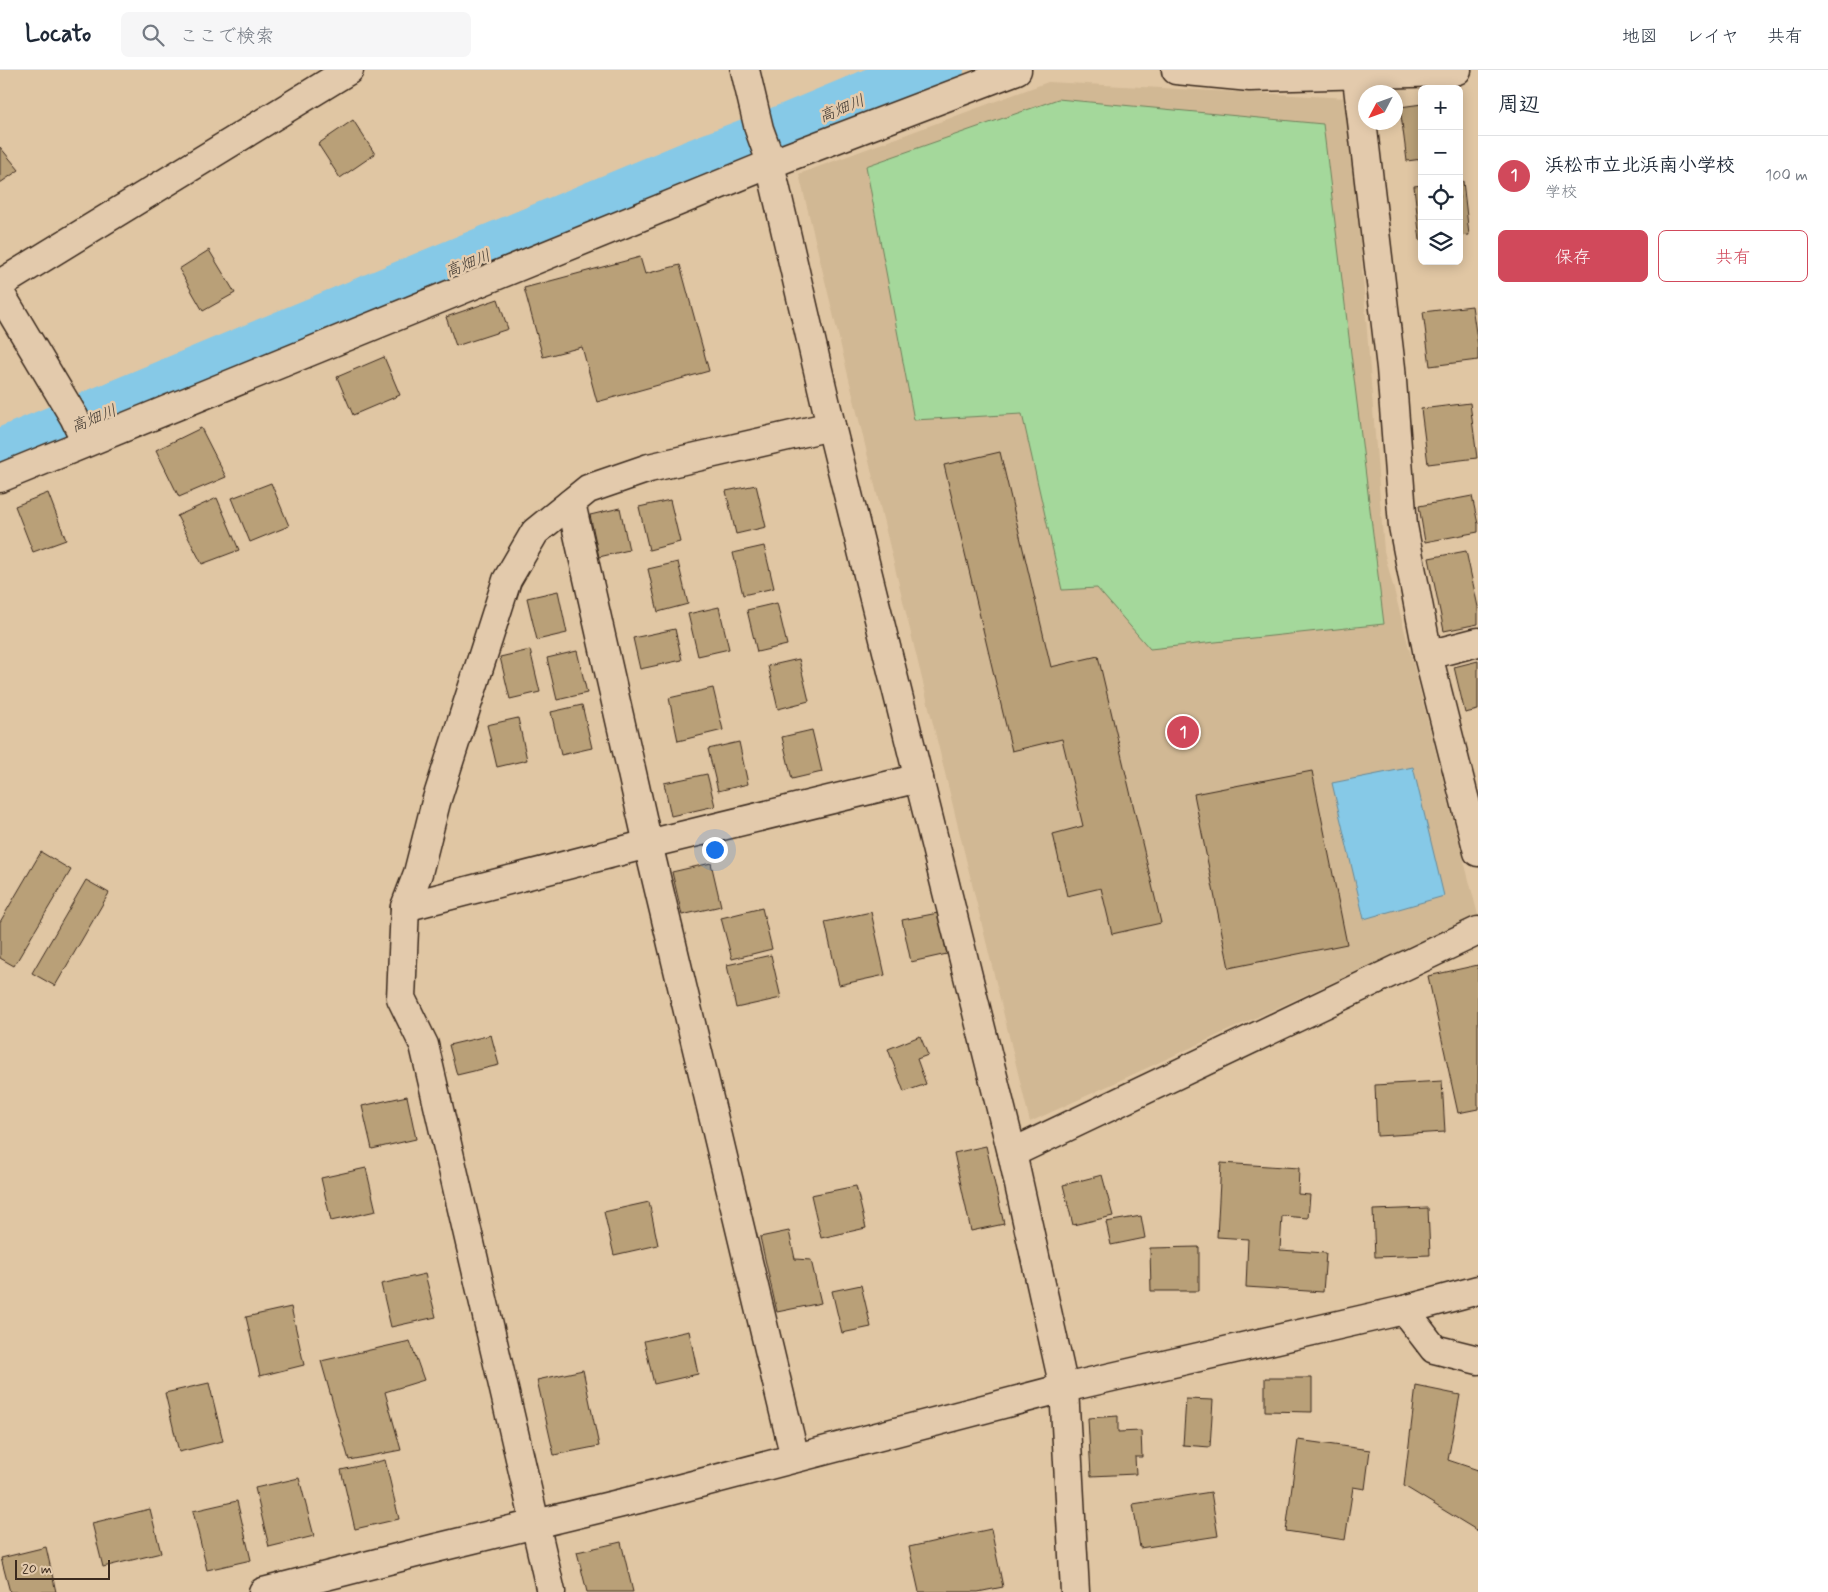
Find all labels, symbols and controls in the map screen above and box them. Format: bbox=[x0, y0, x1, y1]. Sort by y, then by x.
search box bbox=[121, 12, 471, 57]
text: Locato bbox=[25, 19, 91, 50]
icon: search bbox=[139, 21, 167, 49]
text: ここで検索 bbox=[179, 24, 274, 49]
text: 地図 bbox=[1622, 25, 1658, 49]
text: レイヤ bbox=[1686, 25, 1739, 49]
text: 共有 bbox=[1767, 25, 1803, 49]
north arrow bbox=[1358, 85, 1403, 130]
map controls bbox=[1418, 85, 1463, 265]
button: + bbox=[1418, 85, 1463, 130]
water label: 高畑川 bbox=[816, 90, 868, 128]
text: 周辺 bbox=[1498, 91, 1540, 119]
button: − bbox=[1418, 130, 1463, 175]
text: 浜松市立北浜南小学校 bbox=[1545, 153, 1735, 178]
text: 1 bbox=[1510, 165, 1518, 186]
text: 100 m bbox=[1765, 165, 1808, 186]
button: locate bbox=[1418, 175, 1463, 220]
text: 学校 bbox=[1545, 182, 1577, 203]
button: layers bbox=[1418, 220, 1463, 265]
button: 保存 bbox=[1498, 230, 1648, 282]
button: 共有 bbox=[1658, 230, 1808, 282]
water label: 高畑川 bbox=[442, 245, 494, 283]
water label: 高畑川 bbox=[68, 400, 120, 438]
pin: 1 bbox=[1167, 713, 1199, 751]
your location bbox=[702, 837, 728, 863]
scale bar bbox=[15, 1557, 110, 1580]
text: 20 m bbox=[22, 1560, 52, 1578]

